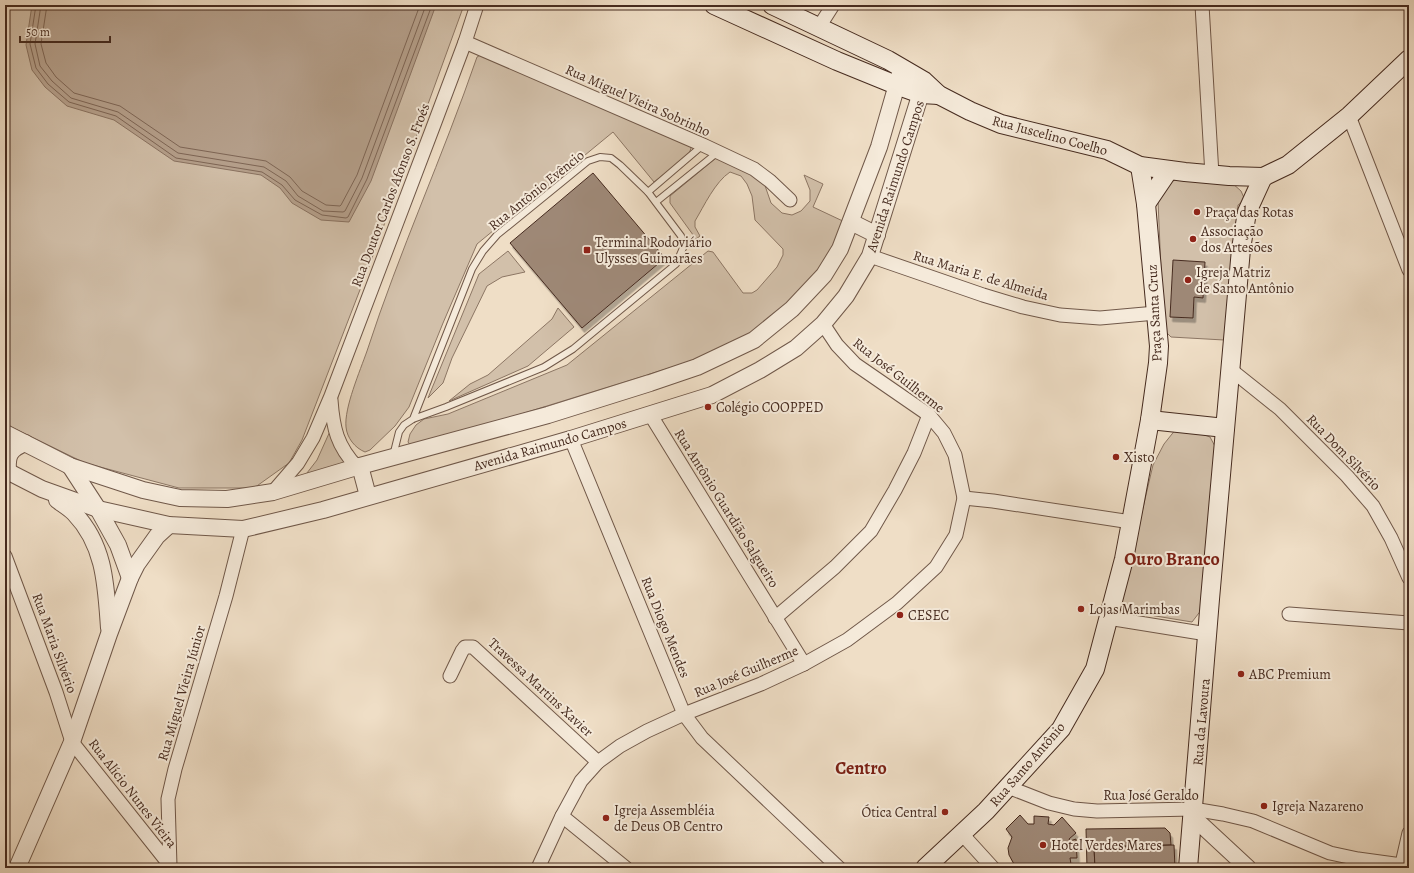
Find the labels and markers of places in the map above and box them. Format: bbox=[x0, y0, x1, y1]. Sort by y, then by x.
place label: Praça das Rotas bbox=[1205, 203, 1294, 222]
marker: Praça das Rotas bbox=[1192, 207, 1202, 217]
place label: Associação dos Artesões bbox=[1200, 222, 1273, 257]
place label: Terminal Rodoviário Ulysses Guimarães bbox=[595, 233, 712, 268]
marker: Associação dos Artesões bbox=[1188, 234, 1198, 244]
marker: Terminal Rodoviário Ulysses Guimarães bbox=[582, 245, 592, 255]
place label: Igreja Matriz de Santo Antônio bbox=[1196, 263, 1294, 298]
marker: Igreja Matriz de Santo Antônio bbox=[1183, 275, 1193, 285]
place label: Colégio COOPPED bbox=[716, 398, 823, 417]
marker: Colégio COOPPED bbox=[703, 402, 713, 412]
place label: Xisto bbox=[1124, 448, 1154, 467]
marker: Xisto bbox=[1111, 452, 1121, 462]
place label: Lojas Marimbas bbox=[1089, 600, 1180, 619]
marker: Lojas Marimbas bbox=[1076, 604, 1086, 614]
place label: CESEC bbox=[908, 606, 949, 625]
marker: CESEC bbox=[895, 610, 905, 620]
place label: ABC Premium bbox=[1248, 665, 1331, 684]
marker: ABC Premium bbox=[1236, 669, 1246, 679]
place label: Igreja Nazareno bbox=[1272, 797, 1364, 816]
place label: Igreja Assembléia de Deus OB Centro bbox=[614, 801, 723, 836]
marker: Igreja Nazareno bbox=[1259, 801, 1269, 811]
place label: Ótica Central bbox=[861, 803, 938, 822]
marker: Ótica Central bbox=[940, 807, 950, 817]
marker: Igreja Assembléia de Deus OB Centro bbox=[601, 813, 611, 823]
place label: Hotel Verdes Mares bbox=[1051, 836, 1162, 855]
marker: Hotel Verdes Mares bbox=[1038, 840, 1048, 850]

